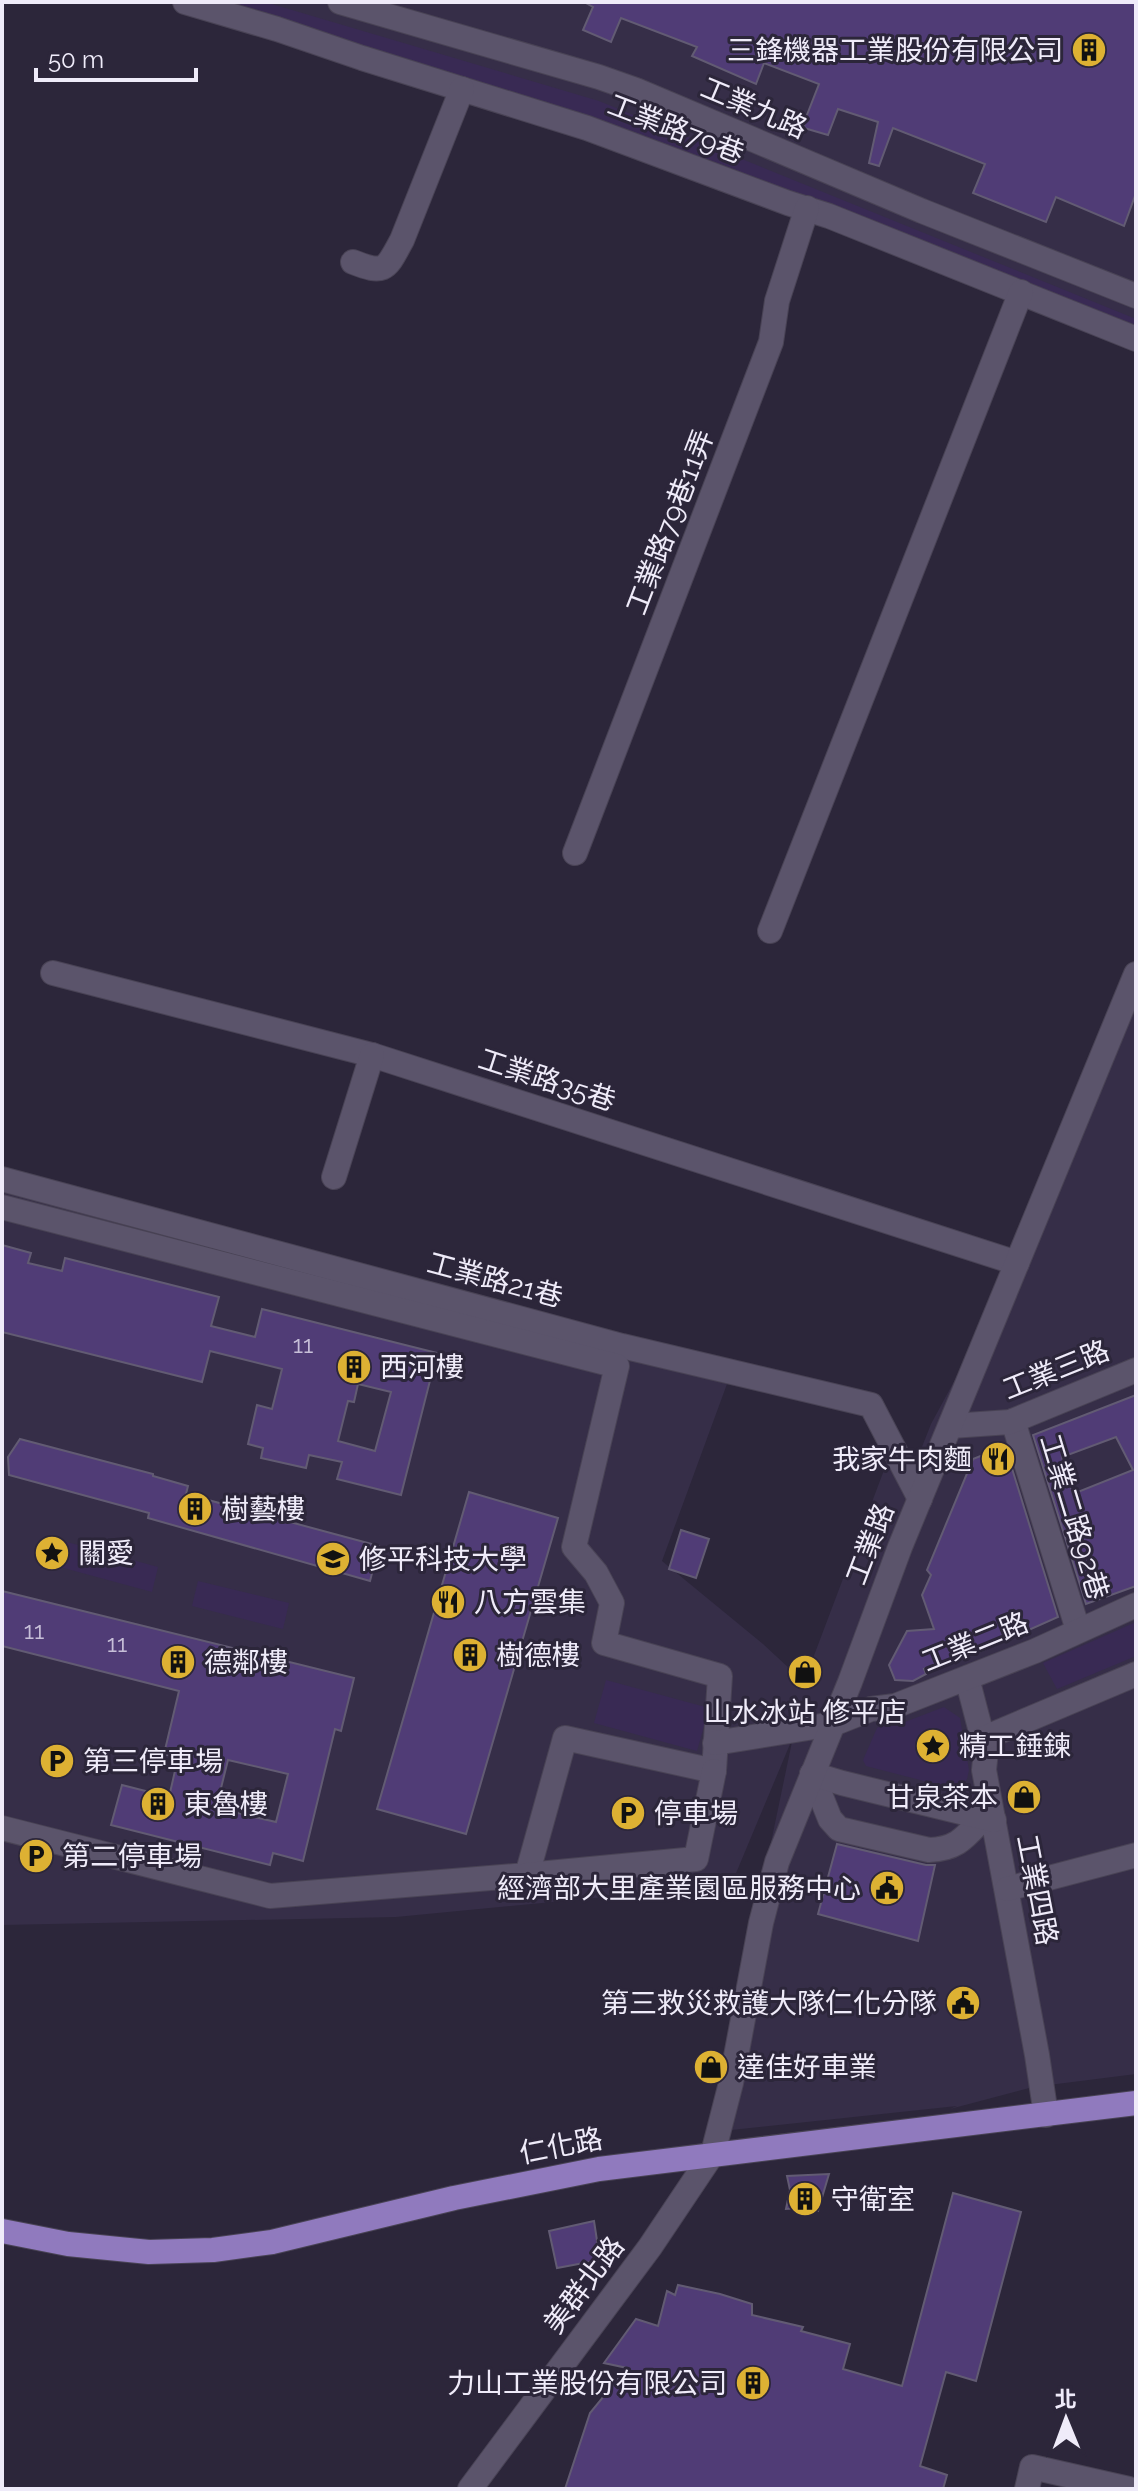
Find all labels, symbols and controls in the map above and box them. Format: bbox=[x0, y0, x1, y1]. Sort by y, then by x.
building icon: 三鋒機器工業股份有限公司 bbox=[1070, 31, 1108, 69]
scale bar bbox=[36, 32, 196, 82]
place label: 三鋒機器工業股份有限公司 bbox=[727, 34, 1063, 67]
text: 50 m bbox=[48, 45, 104, 74]
street label: 工業九路 bbox=[696, 71, 812, 145]
street label: 工業路79巷 bbox=[603, 88, 749, 170]
street label: 工業路79巷11弄 bbox=[620, 425, 720, 619]
street label: 工業路35巷 bbox=[474, 1042, 620, 1118]
street label: 工業路21巷 bbox=[424, 1246, 566, 1314]
house number: 11 bbox=[293, 1330, 313, 1359]
street label: 工業三路 bbox=[998, 1334, 1114, 1406]
building icon: 西河樓 bbox=[335, 1348, 373, 1386]
place label: 西河樓 bbox=[380, 1351, 464, 1384]
street label: 工業二路92巷 bbox=[1033, 1430, 1115, 1604]
restaurant icon: 我家牛肉麵 bbox=[979, 1440, 1017, 1478]
place label: 我家牛肉麵 bbox=[832, 1443, 972, 1476]
building icon: 樹藝樓 bbox=[176, 1490, 214, 1528]
place label: 樹藝樓 bbox=[221, 1493, 305, 1526]
street label: 工業路 bbox=[840, 1499, 900, 1589]
place icon: 關愛 bbox=[33, 1534, 71, 1572]
place label: 關愛 bbox=[78, 1537, 134, 1570]
school or university icon: 修平科技大學 bbox=[314, 1540, 352, 1578]
place label: 修平科技大學 bbox=[359, 1543, 527, 1576]
restaurant icon: 八方雲集 bbox=[429, 1583, 467, 1621]
place label: 八方雲集 bbox=[474, 1586, 586, 1619]
street label: 工業二路 bbox=[917, 1606, 1033, 1678]
house number: 11 bbox=[24, 1616, 44, 1645]
house number: 11 bbox=[107, 1629, 127, 1658]
building icon: 樹德樓 bbox=[451, 1636, 489, 1674]
place label: 樹德樓 bbox=[496, 1639, 580, 1672]
building icon: 德鄰樓 bbox=[159, 1643, 197, 1681]
place label: 德鄰樓 bbox=[204, 1646, 288, 1679]
shop icon: 山水冰站 修平店 bbox=[786, 1653, 824, 1691]
place label: 山水冰站 修平店 bbox=[703, 1696, 907, 1729]
place icon: 精工錘鍊 bbox=[914, 1727, 952, 1765]
place label: 精工錘鍊 bbox=[959, 1730, 1071, 1763]
parking icon: 第三停車場 bbox=[38, 1742, 76, 1780]
place label: 第三停車場 bbox=[83, 1745, 223, 1778]
shop icon: 甘泉茶本 bbox=[1005, 1778, 1043, 1816]
place label: 甘泉茶本 bbox=[886, 1781, 998, 1814]
building icon: 東魯樓 bbox=[139, 1785, 177, 1823]
place label: 東魯樓 bbox=[184, 1788, 268, 1821]
parking icon: 停車場 bbox=[609, 1794, 647, 1832]
place label: 停車場 bbox=[654, 1797, 738, 1830]
street label: 工業四路 bbox=[1010, 1832, 1064, 1948]
parking icon: 第二停車場 bbox=[17, 1837, 55, 1875]
place label: 第二停車場 bbox=[62, 1840, 202, 1873]
public building icon: 經濟部大里產業園區服務中心 bbox=[868, 1869, 906, 1907]
place label: 經濟部大里產業園區服務中心 bbox=[497, 1872, 861, 1905]
public building icon: 第三救災救護大隊仁化分隊 bbox=[944, 1984, 982, 2022]
place label: 第三救災救護大隊仁化分隊 bbox=[601, 1987, 937, 2020]
shop icon: 達佳好車業 bbox=[692, 2048, 730, 2086]
place label: 達佳好車業 bbox=[737, 2051, 877, 2084]
street label: 仁化路 bbox=[517, 2122, 605, 2170]
building icon: 守衛室 bbox=[786, 2180, 824, 2218]
place label: 守衛室 bbox=[831, 2183, 915, 2216]
street label: 美群北路 bbox=[537, 2230, 631, 2340]
building icon: 力山工業股份有限公司 bbox=[734, 2364, 772, 2402]
place label: 力山工業股份有限公司 bbox=[447, 2367, 727, 2400]
north arrow bbox=[1026, 2379, 1106, 2459]
text: 北 bbox=[1054, 2386, 1077, 2412]

